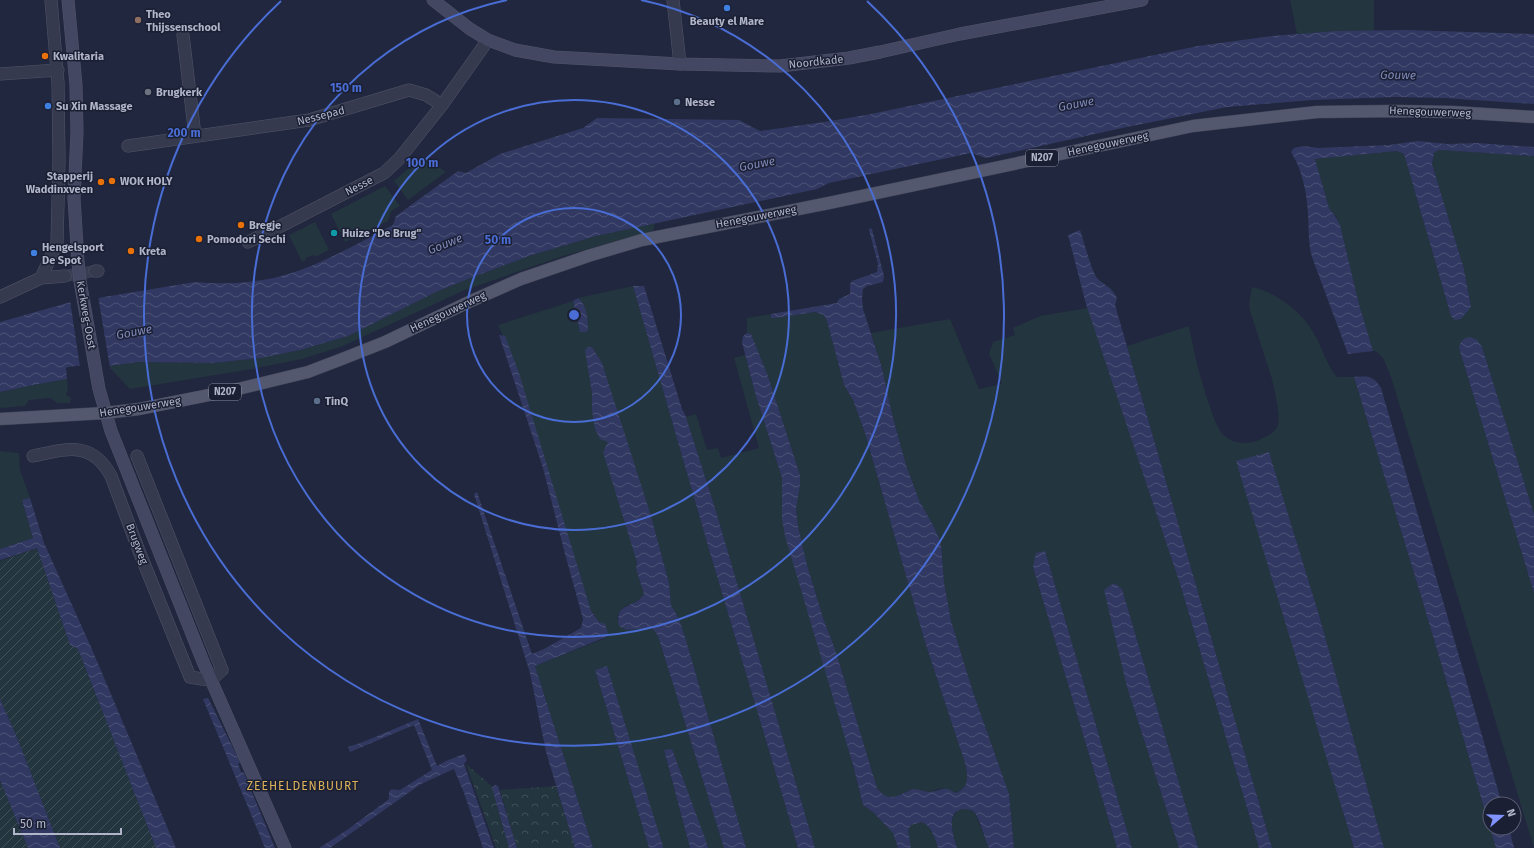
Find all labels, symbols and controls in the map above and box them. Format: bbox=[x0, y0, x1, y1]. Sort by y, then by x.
marker: Beauty el Mare bbox=[722, 3, 732, 13]
place label: Theo Thijssenschool bbox=[146, 8, 221, 34]
marker: Theo Thijssenschool bbox=[133, 15, 143, 25]
place label: Beauty el Mare bbox=[690, 15, 764, 28]
place label: Kwalitaria bbox=[53, 50, 104, 63]
marker: Kwalitaria bbox=[40, 51, 50, 61]
street label: Noordkade bbox=[788, 53, 844, 71]
water label: Gouwe bbox=[1380, 68, 1416, 82]
text: 150 m bbox=[330, 81, 362, 95]
place label: Brugkerk bbox=[156, 86, 203, 99]
marker: Brugkerk bbox=[143, 87, 153, 97]
water label: Gouwe bbox=[1057, 94, 1095, 114]
place label: Nesse bbox=[685, 96, 715, 109]
marker: Nesse bbox=[672, 97, 682, 107]
place label: Su Xin Massage bbox=[56, 100, 132, 113]
marker: Su Xin Massage bbox=[43, 101, 53, 111]
street label: Nessepad bbox=[296, 104, 346, 128]
street label: Henegouwerweg bbox=[1389, 104, 1471, 120]
text: 200 m bbox=[167, 126, 201, 140]
street label: Henegouwerweg bbox=[1067, 129, 1150, 159]
road number: N207 bbox=[1026, 150, 1058, 166]
water label: Gouwe bbox=[738, 154, 776, 174]
text: 100 m bbox=[406, 156, 438, 170]
place label: Stapperij Waddinxveen bbox=[26, 170, 93, 196]
street label: Nesse bbox=[343, 173, 375, 199]
place label: WOK HOLY bbox=[120, 175, 173, 188]
marker: WOK HOLY bbox=[107, 176, 117, 186]
marker: Stapperij Waddinxveen bbox=[96, 177, 106, 187]
street label: Henegouwerweg bbox=[715, 203, 798, 231]
place label: Bregje bbox=[249, 219, 281, 232]
marker: Bregje bbox=[236, 220, 246, 230]
place label: Huize "De Brug" bbox=[342, 227, 422, 240]
marker: Huize "De Brug" bbox=[329, 228, 339, 238]
water label: Gouwe bbox=[426, 231, 464, 257]
place label: Pomodori Sechi bbox=[207, 233, 286, 246]
text: 50 m bbox=[485, 233, 511, 247]
marker: Pomodori Sechi bbox=[194, 234, 204, 244]
place label: Hengelsport De Spot bbox=[42, 241, 105, 267]
place label: Kreta bbox=[139, 245, 166, 258]
marker: Kreta bbox=[126, 246, 136, 256]
marker: Hengelsport De Spot bbox=[29, 248, 39, 258]
street label: Kerkweg-Oost bbox=[74, 280, 98, 350]
street label: Henegouwerweg bbox=[408, 289, 488, 335]
centre of rings bbox=[567, 308, 581, 322]
water label: Gouwe bbox=[115, 322, 153, 342]
road number: N207 bbox=[209, 384, 241, 400]
street label: Henegouwerweg bbox=[98, 394, 182, 420]
place label: TinQ bbox=[325, 395, 348, 408]
marker: TinQ bbox=[312, 396, 322, 406]
street label: Brugweg bbox=[123, 522, 151, 566]
district label: ZEEHELDENBUURT bbox=[247, 779, 359, 793]
north arrow bbox=[1482, 796, 1522, 836]
text: N bbox=[1504, 807, 1518, 818]
scale bar bbox=[14, 810, 121, 836]
text: 50 m bbox=[20, 817, 46, 831]

